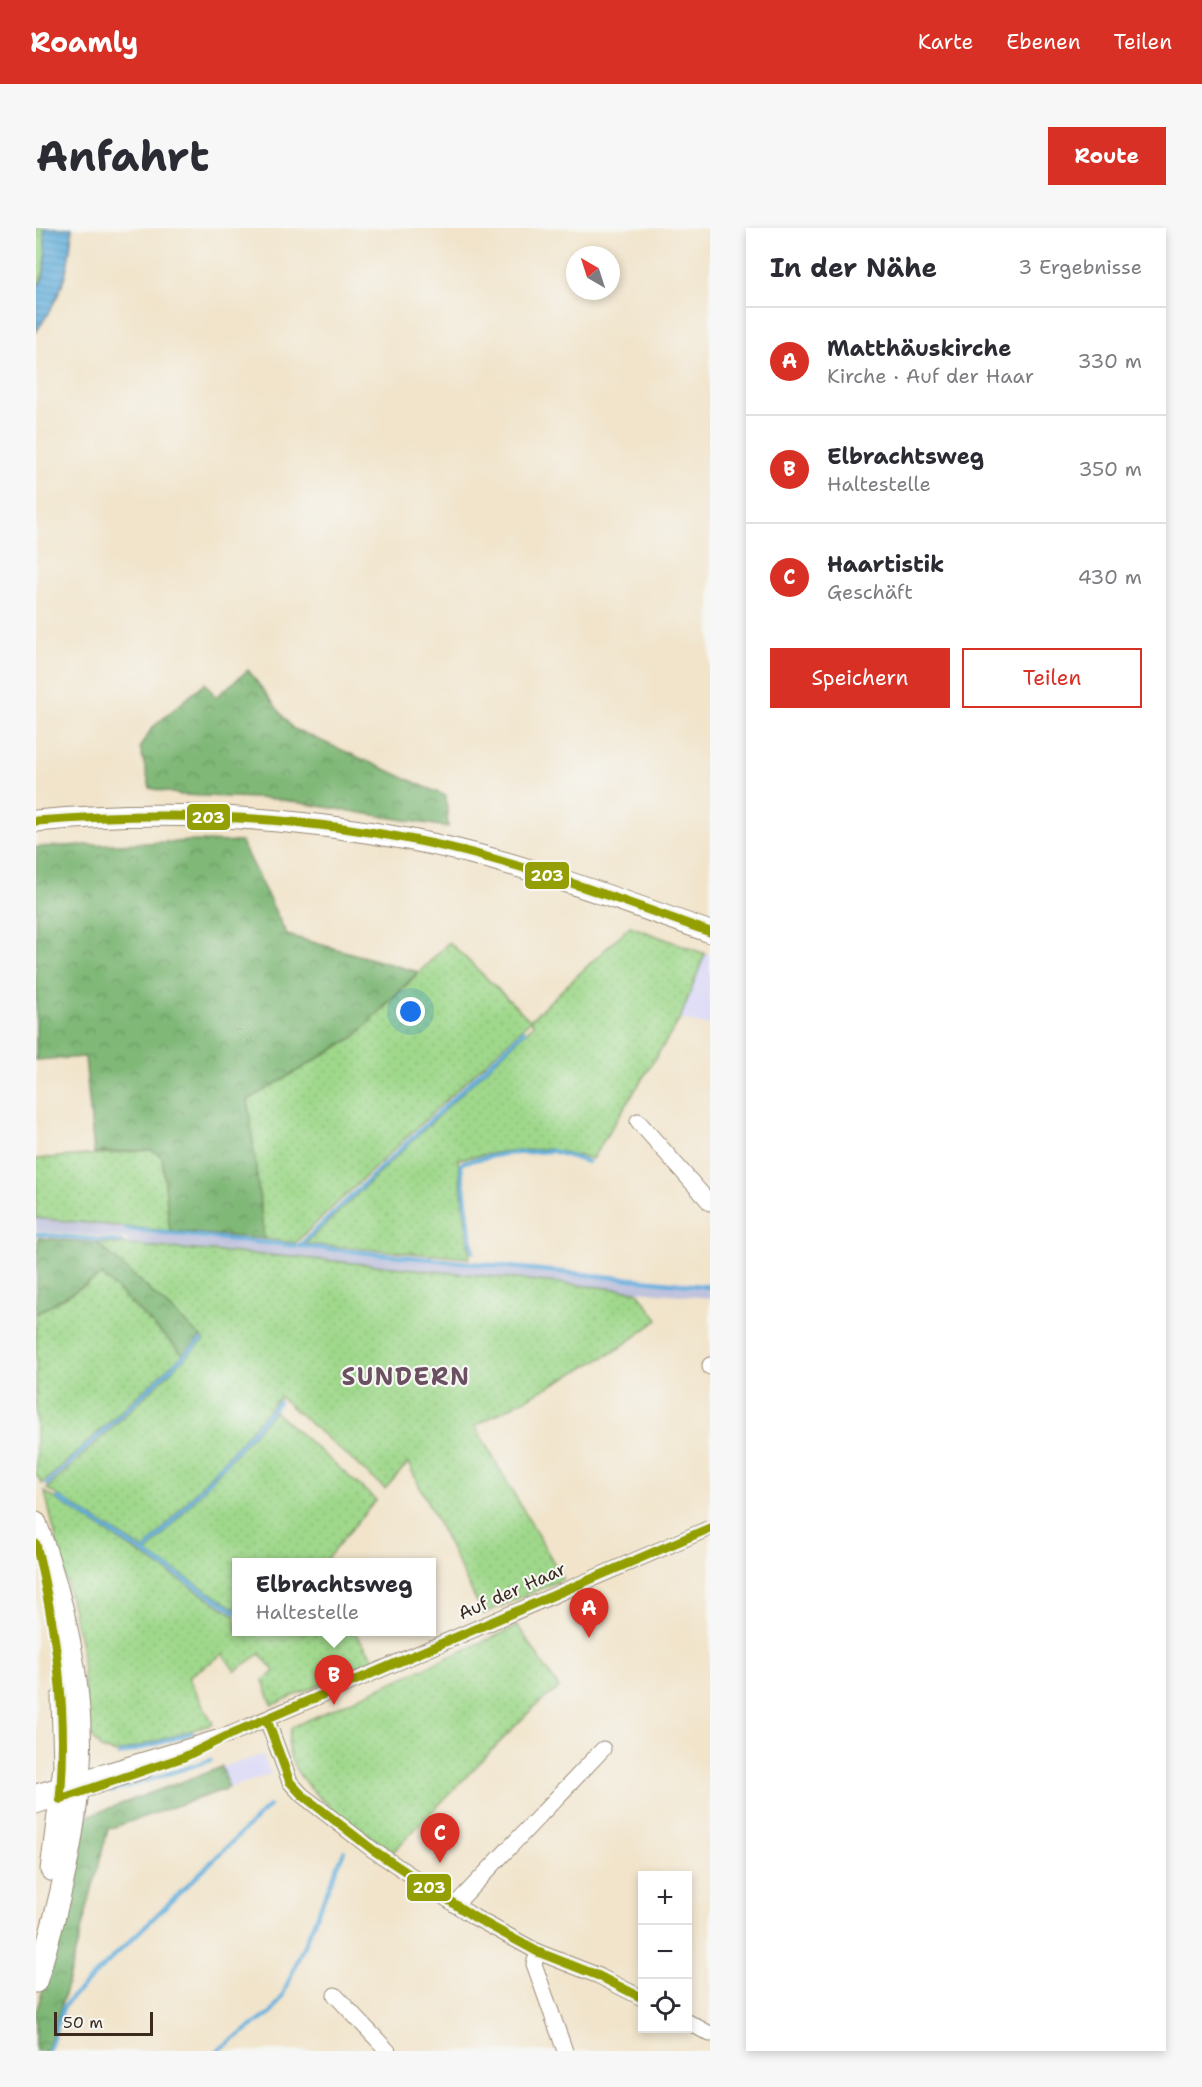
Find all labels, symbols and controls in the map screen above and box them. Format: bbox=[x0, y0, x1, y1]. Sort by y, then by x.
text: Roamly bbox=[30, 23, 138, 61]
text: Karte bbox=[918, 28, 973, 56]
text: Ebenen bbox=[1006, 28, 1081, 56]
text: Teilen bbox=[1114, 28, 1172, 56]
button: Route bbox=[1048, 127, 1166, 185]
text: Anfahrt bbox=[36, 128, 209, 184]
north arrow bbox=[566, 246, 620, 300]
text: In der Nähe bbox=[770, 250, 937, 285]
text: 3 Ergebnisse bbox=[1018, 254, 1142, 280]
text: Matthäuskirche bbox=[827, 334, 1011, 363]
text: A bbox=[782, 348, 797, 374]
text: 330 m bbox=[1078, 348, 1142, 374]
text: Kirche · Auf der Haar bbox=[827, 363, 1034, 389]
text: Elbrachtsweg bbox=[827, 442, 984, 471]
text: B bbox=[783, 456, 796, 482]
text: 350 m bbox=[1078, 456, 1142, 482]
text: Haltestelle bbox=[827, 471, 931, 497]
text: Haartistik bbox=[827, 550, 944, 579]
text: C bbox=[783, 564, 796, 590]
text: 430 m bbox=[1078, 564, 1142, 590]
text: Geschäft bbox=[827, 579, 913, 605]
button: Speichern bbox=[770, 648, 950, 708]
button: Teilen bbox=[962, 648, 1142, 708]
line badge: 203 bbox=[186, 803, 231, 831]
text: 203 bbox=[192, 807, 224, 828]
line badge: 203 bbox=[524, 861, 570, 890]
text: 203 bbox=[531, 865, 563, 886]
your location bbox=[396, 997, 425, 1026]
district label: SUNDERN bbox=[341, 1361, 471, 1393]
street label: Auf der Haar bbox=[454, 1557, 570, 1625]
popup bbox=[232, 1558, 436, 1636]
text: Elbrachtsweg bbox=[255, 1570, 413, 1599]
pin: A bbox=[570, 1588, 608, 1638]
text: Haltestelle bbox=[255, 1599, 359, 1625]
pin: B bbox=[314, 1656, 354, 1705]
pin: C bbox=[420, 1814, 460, 1863]
map controls bbox=[638, 1871, 692, 2033]
button: + bbox=[638, 1871, 692, 1925]
line badge: 203 bbox=[406, 1873, 452, 1902]
text: 203 bbox=[413, 1877, 445, 1898]
button: − bbox=[638, 1925, 692, 1979]
button: locate bbox=[638, 1979, 692, 2033]
scale bar bbox=[54, 2009, 153, 2036]
text: 50 m bbox=[63, 2012, 103, 2033]

